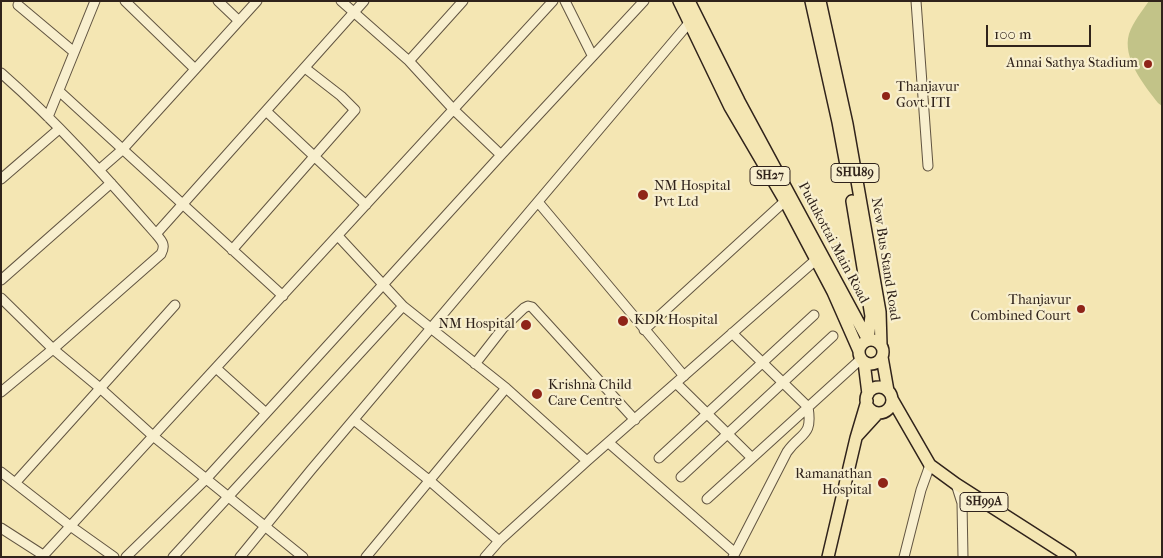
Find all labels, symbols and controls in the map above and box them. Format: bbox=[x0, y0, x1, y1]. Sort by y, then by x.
scale bar bbox=[988, 15, 1093, 47]
text: 100 m bbox=[994, 25, 1032, 43]
place label: Annai Sathya Stadium bbox=[1006, 56, 1138, 72]
marker: Annai Sathya Stadium bbox=[1142, 58, 1154, 70]
place label: Thanjavur Govt. ITI bbox=[896, 80, 959, 112]
marker: Thanjavur Govt. ITI bbox=[880, 90, 892, 102]
road number: SHU89 bbox=[831, 164, 879, 182]
road number: SH27 bbox=[750, 167, 790, 186]
place label: NM Hospital Pvt Ltd bbox=[654, 179, 731, 212]
street label: Pudukottai Main Road bbox=[794, 179, 872, 307]
marker: NM Hospital Pvt Ltd bbox=[636, 188, 650, 202]
street label: New Bus Stand Road bbox=[867, 196, 903, 322]
place label: Thanjavur Combined Court bbox=[971, 293, 1071, 326]
marker: Thanjavur Combined Court bbox=[1075, 303, 1087, 315]
place label: KDR Hospital bbox=[634, 313, 718, 329]
marker: KDR Hospital bbox=[616, 314, 630, 328]
place label: NM Hospital bbox=[438, 317, 515, 333]
marker: NM Hospital bbox=[519, 318, 533, 332]
place label: Krishna Child Care Centre bbox=[548, 378, 632, 411]
marker: Krishna Child Care Centre bbox=[530, 387, 544, 401]
place label: Ramanathan Hospital bbox=[795, 467, 872, 500]
marker: Ramanathan Hospital bbox=[876, 476, 890, 490]
road number: SH99A bbox=[960, 492, 1008, 512]

